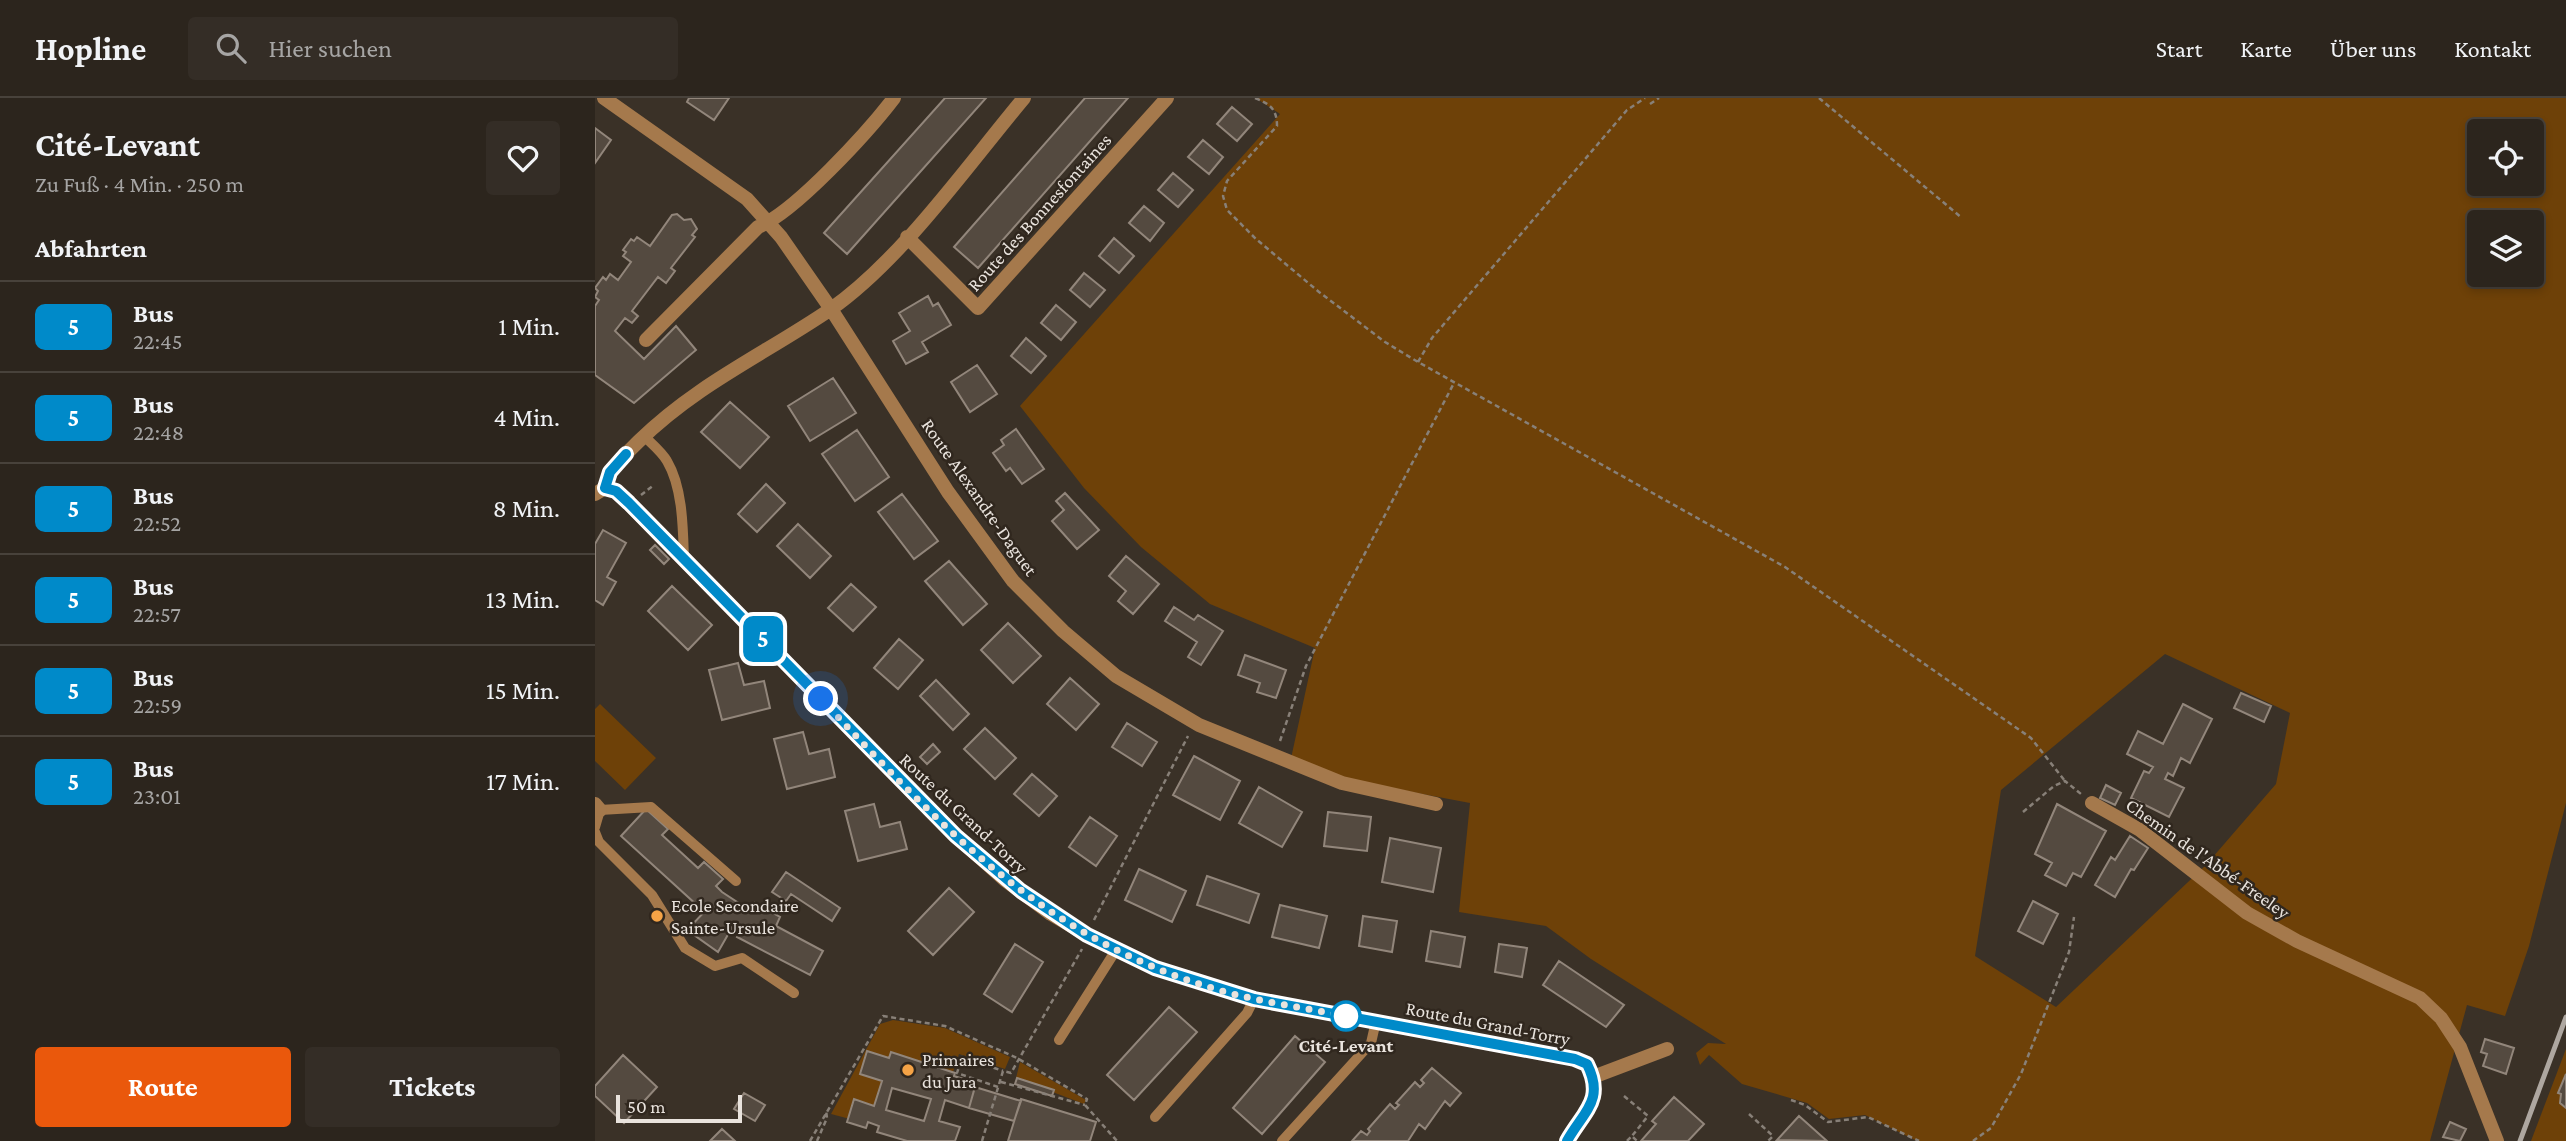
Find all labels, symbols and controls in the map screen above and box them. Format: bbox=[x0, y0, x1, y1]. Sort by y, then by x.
search box bbox=[188, 17, 678, 80]
icon: search bbox=[212, 29, 250, 67]
text: Hopline bbox=[35, 30, 146, 67]
text: Hier suchen bbox=[268, 34, 392, 63]
text: Start bbox=[2156, 35, 2202, 62]
text: Karte bbox=[2240, 35, 2292, 62]
text: Über uns bbox=[2330, 35, 2416, 62]
text: Kontakt bbox=[2454, 35, 2531, 62]
map controls bbox=[2467, 119, 2544, 287]
button: locate bbox=[2467, 119, 2544, 196]
button: heart bbox=[486, 121, 560, 195]
text: Cité-Levant bbox=[35, 126, 200, 163]
street label: Route des Bonnesfontaines bbox=[963, 129, 1116, 295]
text: Zu Fuß · 4 Min. · 250 m bbox=[35, 171, 244, 197]
button: layers bbox=[2467, 210, 2544, 287]
text: Abfahrten bbox=[35, 234, 147, 263]
text: Bus bbox=[133, 299, 174, 328]
text: 1 Min. bbox=[498, 312, 560, 341]
text: 5 bbox=[68, 313, 79, 340]
text: 22:45 bbox=[133, 328, 183, 354]
text: Bus bbox=[133, 390, 174, 419]
text: 4 Min. bbox=[494, 403, 560, 432]
text: 5 bbox=[68, 404, 79, 431]
street label: Route Alexandre-Daguet bbox=[917, 415, 1042, 580]
text: 22:48 bbox=[133, 419, 184, 445]
text: Bus bbox=[133, 481, 174, 510]
text: 8 Min. bbox=[493, 494, 560, 523]
text: 5 bbox=[68, 495, 79, 522]
text: 22:52 bbox=[133, 510, 181, 536]
text: Bus bbox=[133, 572, 174, 601]
text: 13 Min. bbox=[486, 585, 560, 614]
text: 5 bbox=[68, 586, 79, 613]
text: 22:57 bbox=[133, 601, 181, 627]
line badge: 5 bbox=[740, 616, 786, 662]
text: 5 bbox=[757, 625, 769, 652]
text: Bus bbox=[133, 663, 174, 692]
text: 15 Min. bbox=[486, 676, 560, 705]
text: 5 bbox=[68, 677, 79, 704]
your location bbox=[803, 681, 838, 716]
text: 22:59 bbox=[133, 692, 182, 718]
street label: Route du Grand-Torry bbox=[895, 749, 1032, 878]
text: Bus bbox=[133, 754, 174, 783]
text: 17 Min. bbox=[486, 767, 560, 796]
text: 5 bbox=[68, 768, 79, 795]
text: 23:01 bbox=[133, 783, 181, 809]
street label: Chemin de l'Abbé-Freeley bbox=[2122, 794, 2294, 923]
place label: Ecole Secondaire Sainte-Ursule bbox=[671, 895, 799, 938]
marker: Ecole Secondaire Sainte-Ursule bbox=[649, 908, 665, 924]
street label: Route du Grand-Torry bbox=[1404, 997, 1572, 1050]
marker: Cité-Levant bbox=[1331, 1001, 1361, 1031]
place label: Cité-Levant bbox=[1299, 1035, 1394, 1056]
button: Route bbox=[35, 1047, 291, 1127]
button: Tickets bbox=[305, 1047, 560, 1127]
place label: Primaires du Jura bbox=[922, 1049, 994, 1092]
marker: Primaires du Jura bbox=[900, 1062, 916, 1078]
scale bar bbox=[616, 1092, 742, 1124]
text: 50 m bbox=[627, 1096, 666, 1117]

